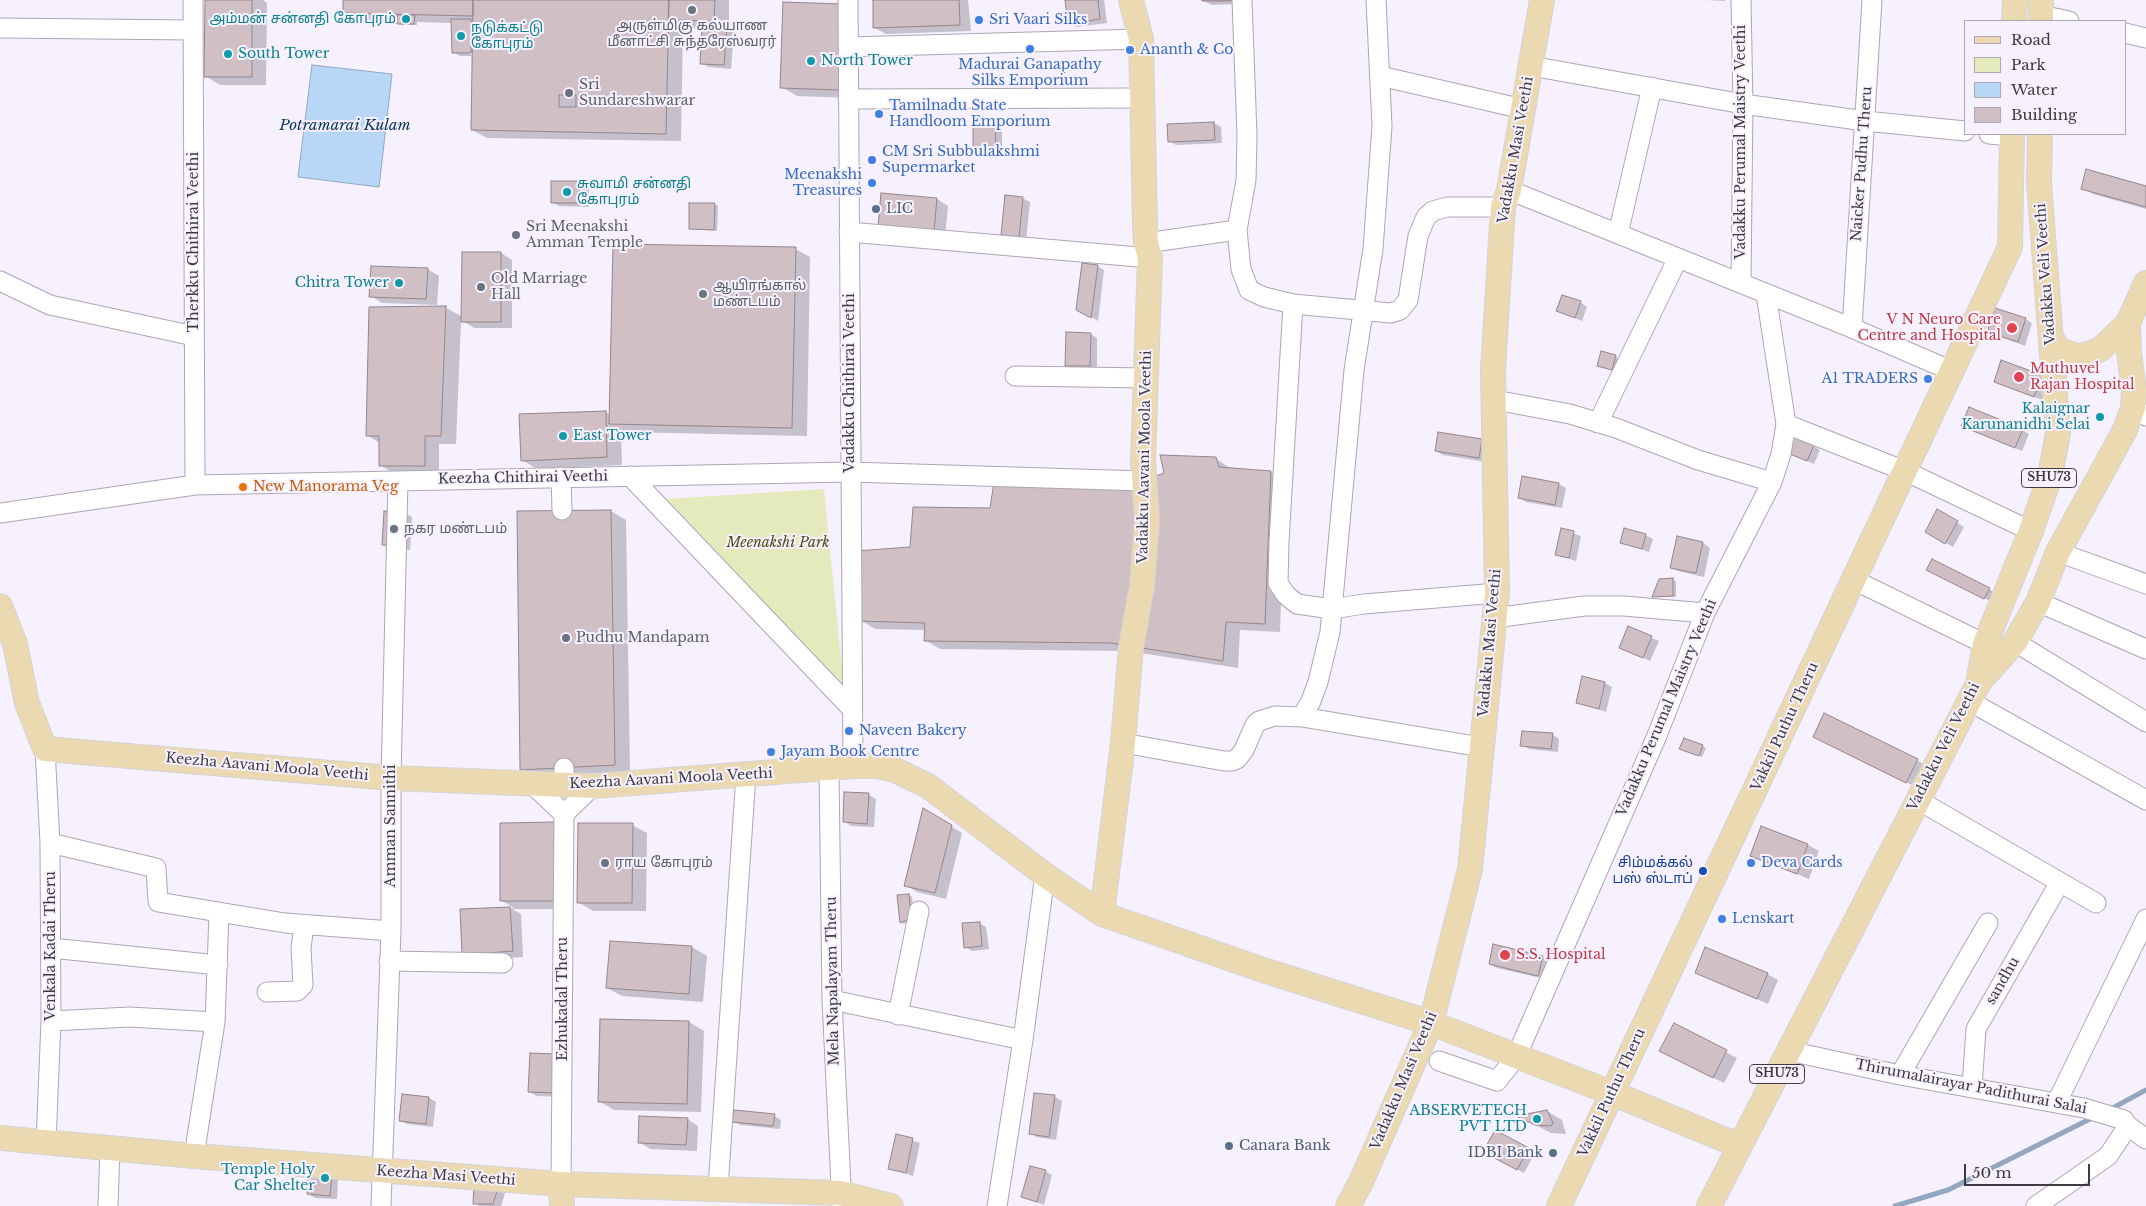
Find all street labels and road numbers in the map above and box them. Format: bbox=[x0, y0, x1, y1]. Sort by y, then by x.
street label: Vadakku Perumal Maistry Veethi bbox=[1733, 25, 1749, 259]
street label: Vadakku Masi Veethi bbox=[1495, 75, 1537, 225]
street label: Naicker Pudhu Theru bbox=[1848, 86, 1876, 242]
street label: Therkku Chithirai Veethi bbox=[186, 152, 202, 332]
street label: Vadakku Veli Veethi bbox=[2033, 203, 2059, 345]
street label: Vadakku Chithirai Veethi bbox=[842, 293, 858, 473]
street label: Vadakku Aavani Moola Veethi bbox=[1135, 350, 1155, 564]
street label: Keezha Chithirai Veethi bbox=[438, 468, 608, 488]
road number: SHU73 bbox=[2022, 468, 2076, 488]
street label: Vadakku Masi Veethi bbox=[1475, 568, 1505, 718]
street label: Vadakku Perumal Maistry Veethi bbox=[1613, 597, 1721, 819]
street label: Vakkil Puthu Theru bbox=[1748, 660, 1822, 794]
street label: Vadakku Veli Veethi bbox=[1904, 680, 1984, 814]
street label: Keezha Aavani Moola Veethi bbox=[165, 750, 369, 784]
street label: Amman Sannithi bbox=[383, 765, 399, 887]
street label: Keezha Aavani Moola Veethi bbox=[569, 765, 773, 793]
street label: Venkala Kadai Theru bbox=[43, 871, 59, 1021]
street label: Mela Napalayam Theru bbox=[823, 896, 843, 1066]
street label: Ezhukadal Theru bbox=[555, 937, 571, 1061]
street label: sandhu bbox=[1983, 954, 2023, 1008]
street label: Vadakku Masi Veethi bbox=[1367, 1009, 1441, 1153]
street label: Vakkil Puthu Theru bbox=[1575, 1026, 1649, 1160]
street label: Thirumalairayar Padithurai Salai bbox=[1854, 1056, 2088, 1118]
road number: SHU73 bbox=[1750, 1064, 1804, 1084]
street label: Keezha Masi Veethi bbox=[376, 1163, 516, 1189]

